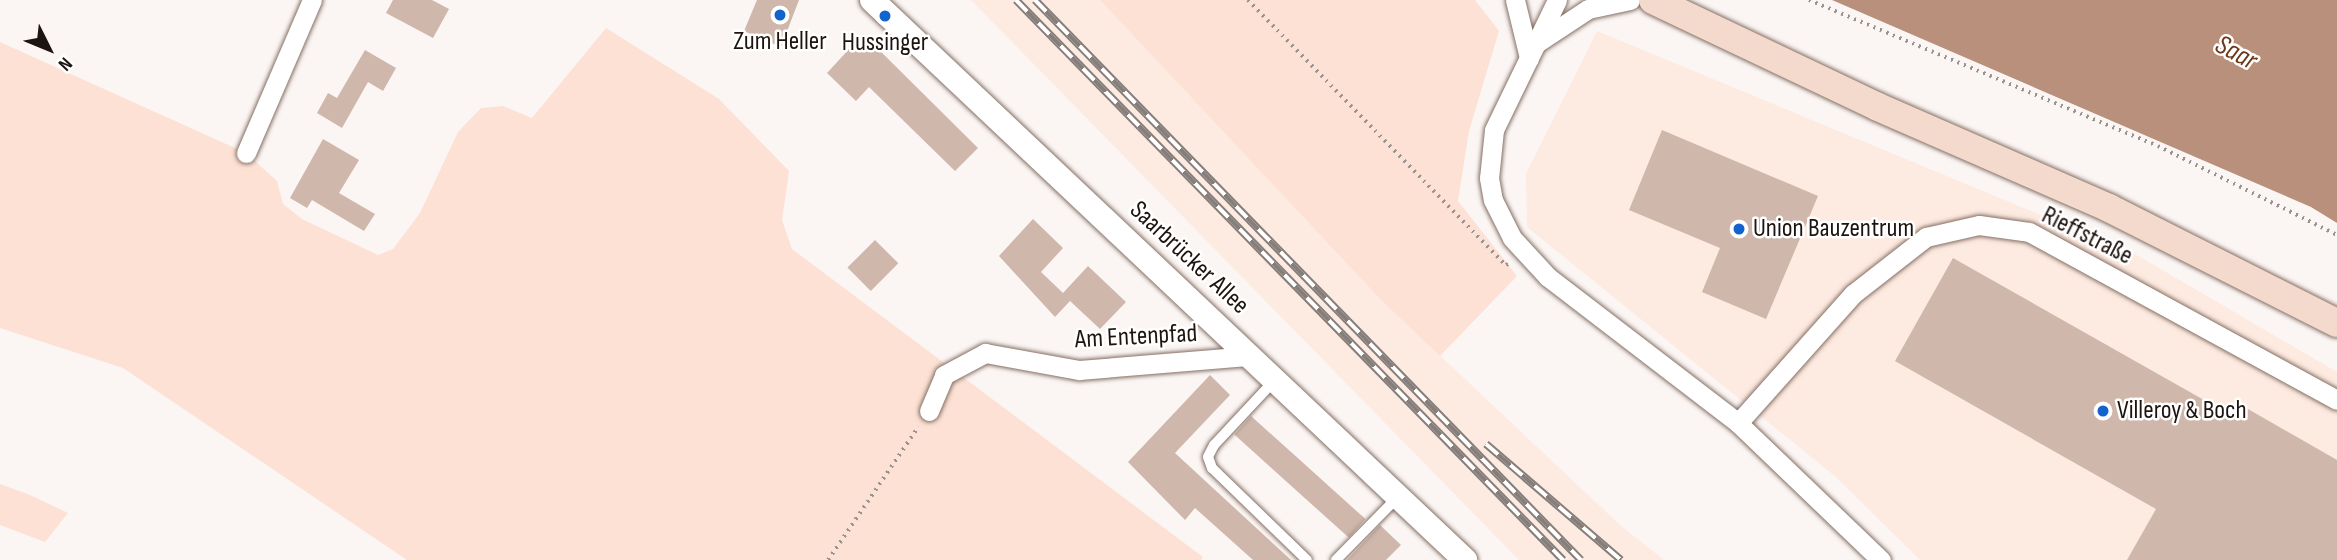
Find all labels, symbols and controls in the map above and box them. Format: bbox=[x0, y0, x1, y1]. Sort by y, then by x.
marker: Zum Heller bbox=[772, 7, 788, 23]
marker: Hussinger bbox=[877, 8, 893, 24]
north arrow bbox=[14, 14, 84, 84]
place label: Zum Heller bbox=[733, 26, 827, 58]
place label: Hussinger bbox=[842, 27, 928, 59]
water label: Saar bbox=[2209, 28, 2263, 78]
text: N bbox=[53, 52, 77, 75]
street label: Saarbrücker Allee bbox=[1123, 195, 1255, 321]
street label: Rieffstraße bbox=[2036, 200, 2138, 272]
place label: Union Bauzentrum bbox=[1753, 213, 1914, 245]
marker: Union Bauzentrum bbox=[1731, 221, 1747, 237]
street label: Am Entenpfad bbox=[1074, 318, 1198, 356]
place label: Villeroy & Boch bbox=[2117, 395, 2247, 427]
marker: Villeroy & Boch bbox=[2095, 403, 2111, 419]

